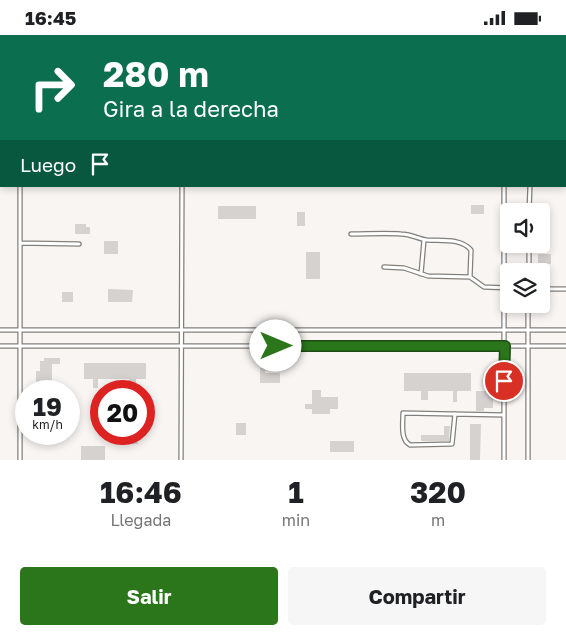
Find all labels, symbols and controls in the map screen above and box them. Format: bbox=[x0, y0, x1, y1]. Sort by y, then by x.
text: 16:45 bbox=[25, 6, 76, 29]
text: 280 m bbox=[103, 53, 209, 95]
icon: right bbox=[20, 55, 85, 120]
text: Gira a la derecha bbox=[103, 95, 279, 122]
icon: arrive bbox=[86, 150, 114, 178]
text: Luego bbox=[20, 153, 76, 176]
map controls bbox=[500, 203, 550, 313]
button: sound bbox=[500, 203, 550, 253]
button: layers bbox=[500, 263, 550, 313]
position arrow bbox=[249, 319, 301, 371]
pin bbox=[483, 360, 525, 402]
icon: arrive bbox=[490, 367, 518, 395]
speed limit sign: 20 bbox=[90, 380, 155, 445]
text: 19 bbox=[33, 391, 62, 422]
text: km/h bbox=[32, 417, 63, 432]
text: 16:46 bbox=[100, 474, 182, 510]
text: 1 bbox=[288, 474, 304, 510]
text: 320 bbox=[410, 474, 466, 510]
text: Llegada bbox=[110, 510, 171, 530]
text: min bbox=[282, 510, 310, 530]
text: m bbox=[431, 510, 445, 530]
button: Salir bbox=[20, 567, 278, 625]
button: Compartir bbox=[288, 567, 546, 625]

